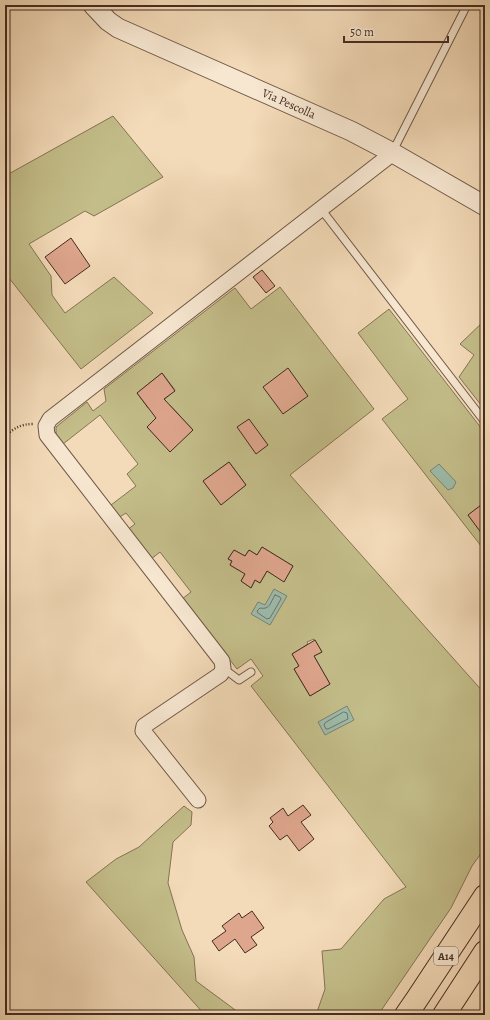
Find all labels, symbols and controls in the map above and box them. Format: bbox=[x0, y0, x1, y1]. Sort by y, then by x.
scale bar bbox=[344, 18, 448, 44]
text: 50 m bbox=[350, 24, 374, 40]
street label: Via Pescolla bbox=[259, 84, 319, 123]
road number: A14 bbox=[434, 947, 458, 965]

